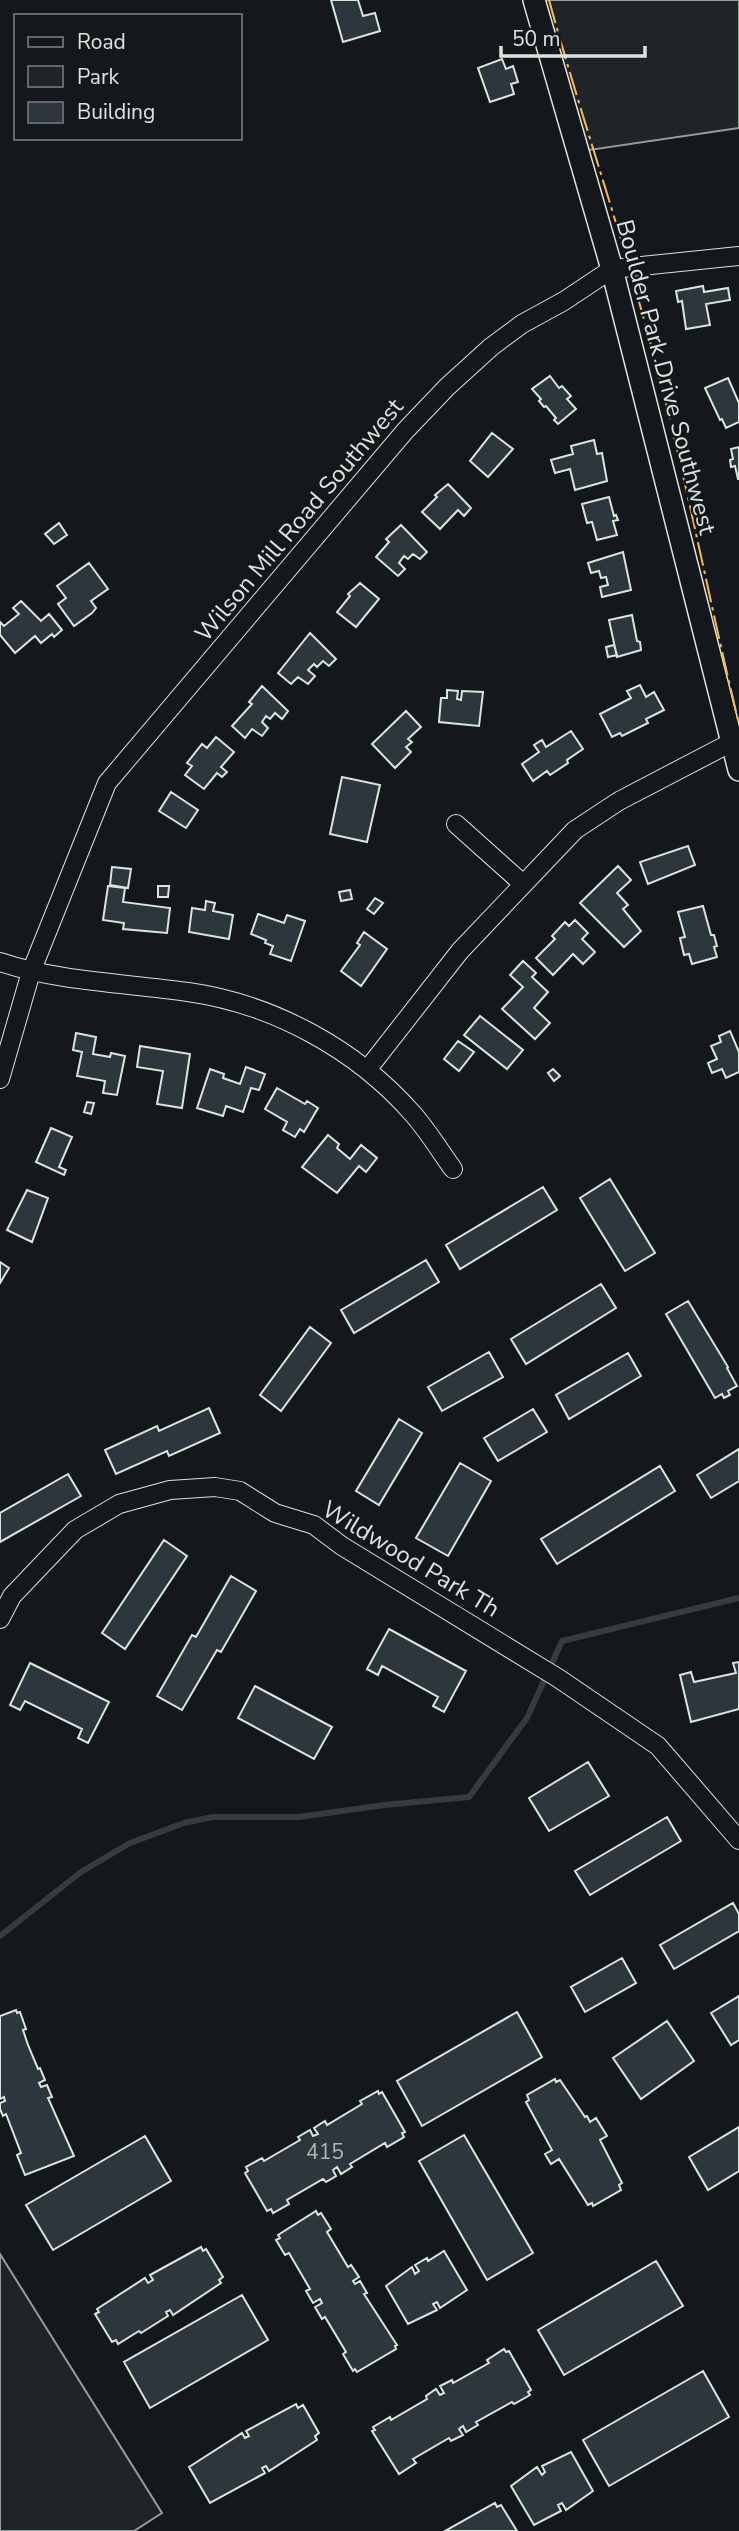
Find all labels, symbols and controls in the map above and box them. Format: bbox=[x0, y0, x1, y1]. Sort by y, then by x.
legend bbox=[14, 14, 242, 140]
scale bar bbox=[501, 14, 644, 58]
text: 50 m bbox=[512, 25, 561, 53]
text: Road bbox=[77, 28, 126, 56]
text: Park bbox=[77, 63, 119, 91]
text: Building bbox=[77, 98, 155, 126]
street label: Boulder Park Drive Southwest bbox=[609, 216, 724, 539]
street label: Wilson Mill Road Southwest bbox=[188, 391, 411, 648]
street label: Wildwood Park Th bbox=[316, 1493, 506, 1625]
house number: 415 bbox=[306, 2138, 344, 2166]

